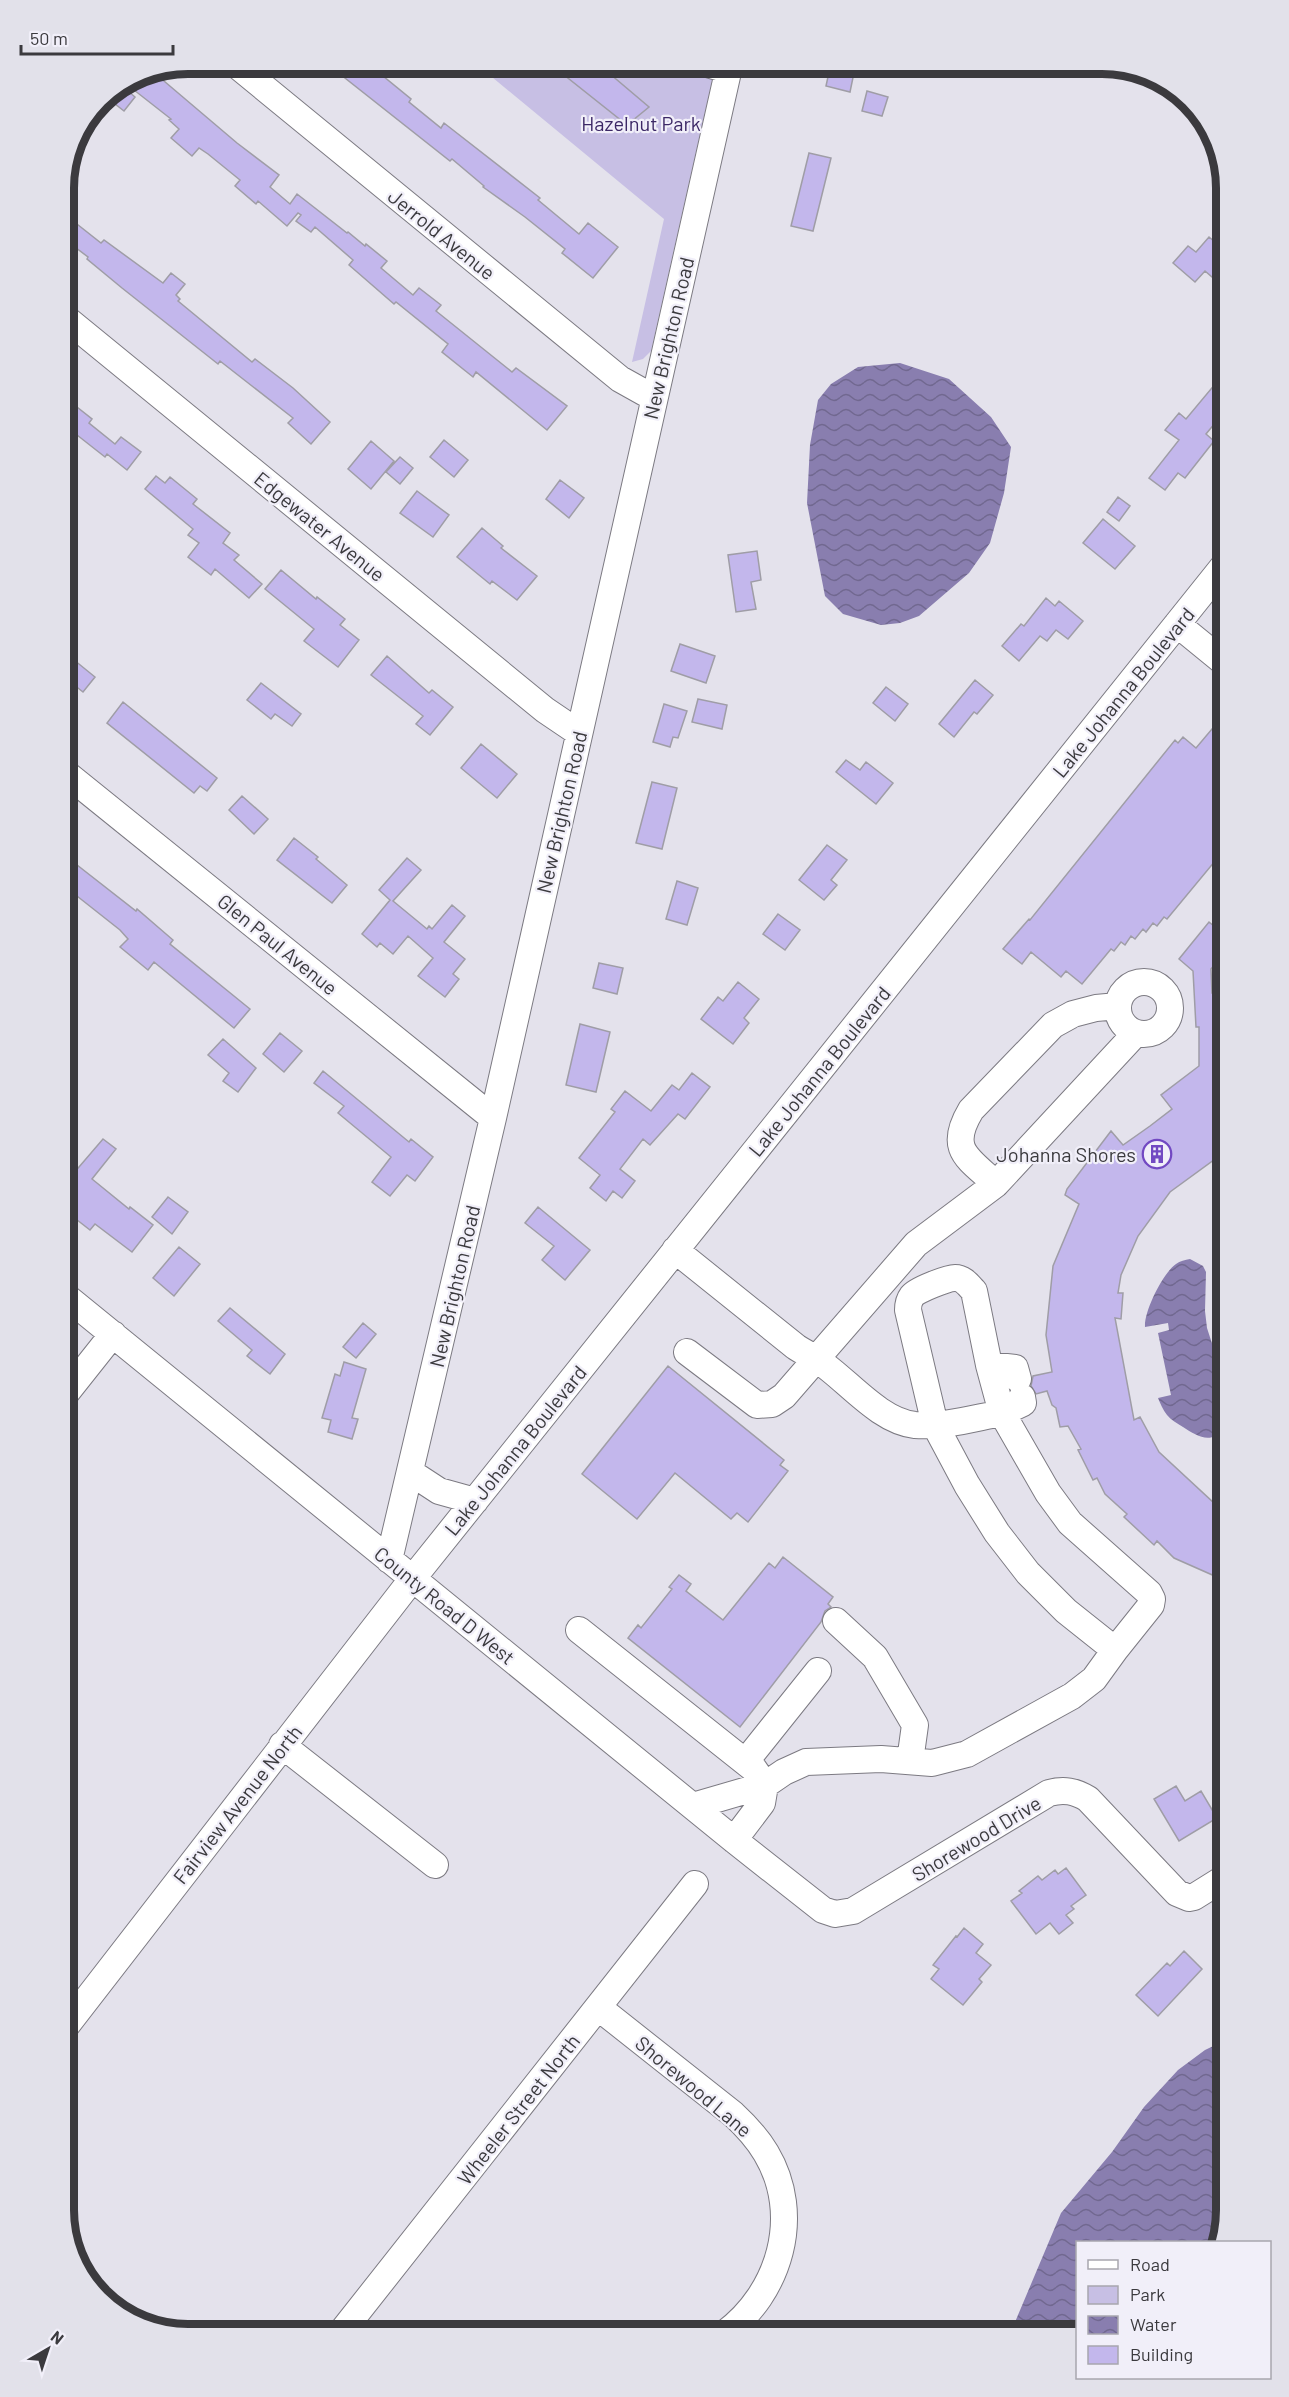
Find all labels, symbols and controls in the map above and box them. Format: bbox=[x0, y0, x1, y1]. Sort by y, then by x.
scale bar bbox=[21, 18, 172, 56]
text: 50 m bbox=[30, 27, 68, 49]
park label: Hazelnut Park bbox=[581, 111, 701, 135]
street label: Jerrold Avenue bbox=[384, 184, 500, 284]
street label: New Brighton Road bbox=[638, 255, 698, 421]
street label: Edgewater Avenue bbox=[250, 466, 390, 586]
street label: Lake Johanna Boulevard bbox=[1047, 602, 1199, 782]
street label: New Brighton Road bbox=[531, 729, 591, 895]
street label: Glen Paul Avenue bbox=[213, 888, 343, 1000]
street label: Lake Johanna Boulevard bbox=[743, 981, 895, 1161]
building icon: Johanna Shores bbox=[1141, 1138, 1173, 1170]
place label: Johanna Shores bbox=[996, 1142, 1136, 1166]
street label: New Brighton Road bbox=[424, 1203, 484, 1369]
street label: Lake Johanna Boulevard bbox=[439, 1360, 591, 1540]
street label: County Road D West bbox=[370, 1541, 520, 1669]
street label: Fairview Avenue North bbox=[168, 1720, 306, 1888]
street label: Shorewood Drive bbox=[907, 1790, 1045, 1886]
street label: Wheeler Street North bbox=[452, 2029, 584, 2189]
street label: Shorewood Lane bbox=[631, 2030, 757, 2142]
legend bbox=[1076, 2241, 1271, 2379]
text: Road bbox=[1130, 2253, 1170, 2275]
text: Park bbox=[1130, 2283, 1165, 2305]
text: Water bbox=[1130, 2313, 1177, 2335]
north arrow bbox=[18, 2319, 78, 2379]
text: N bbox=[48, 2326, 68, 2348]
text: Building bbox=[1130, 2343, 1193, 2365]

